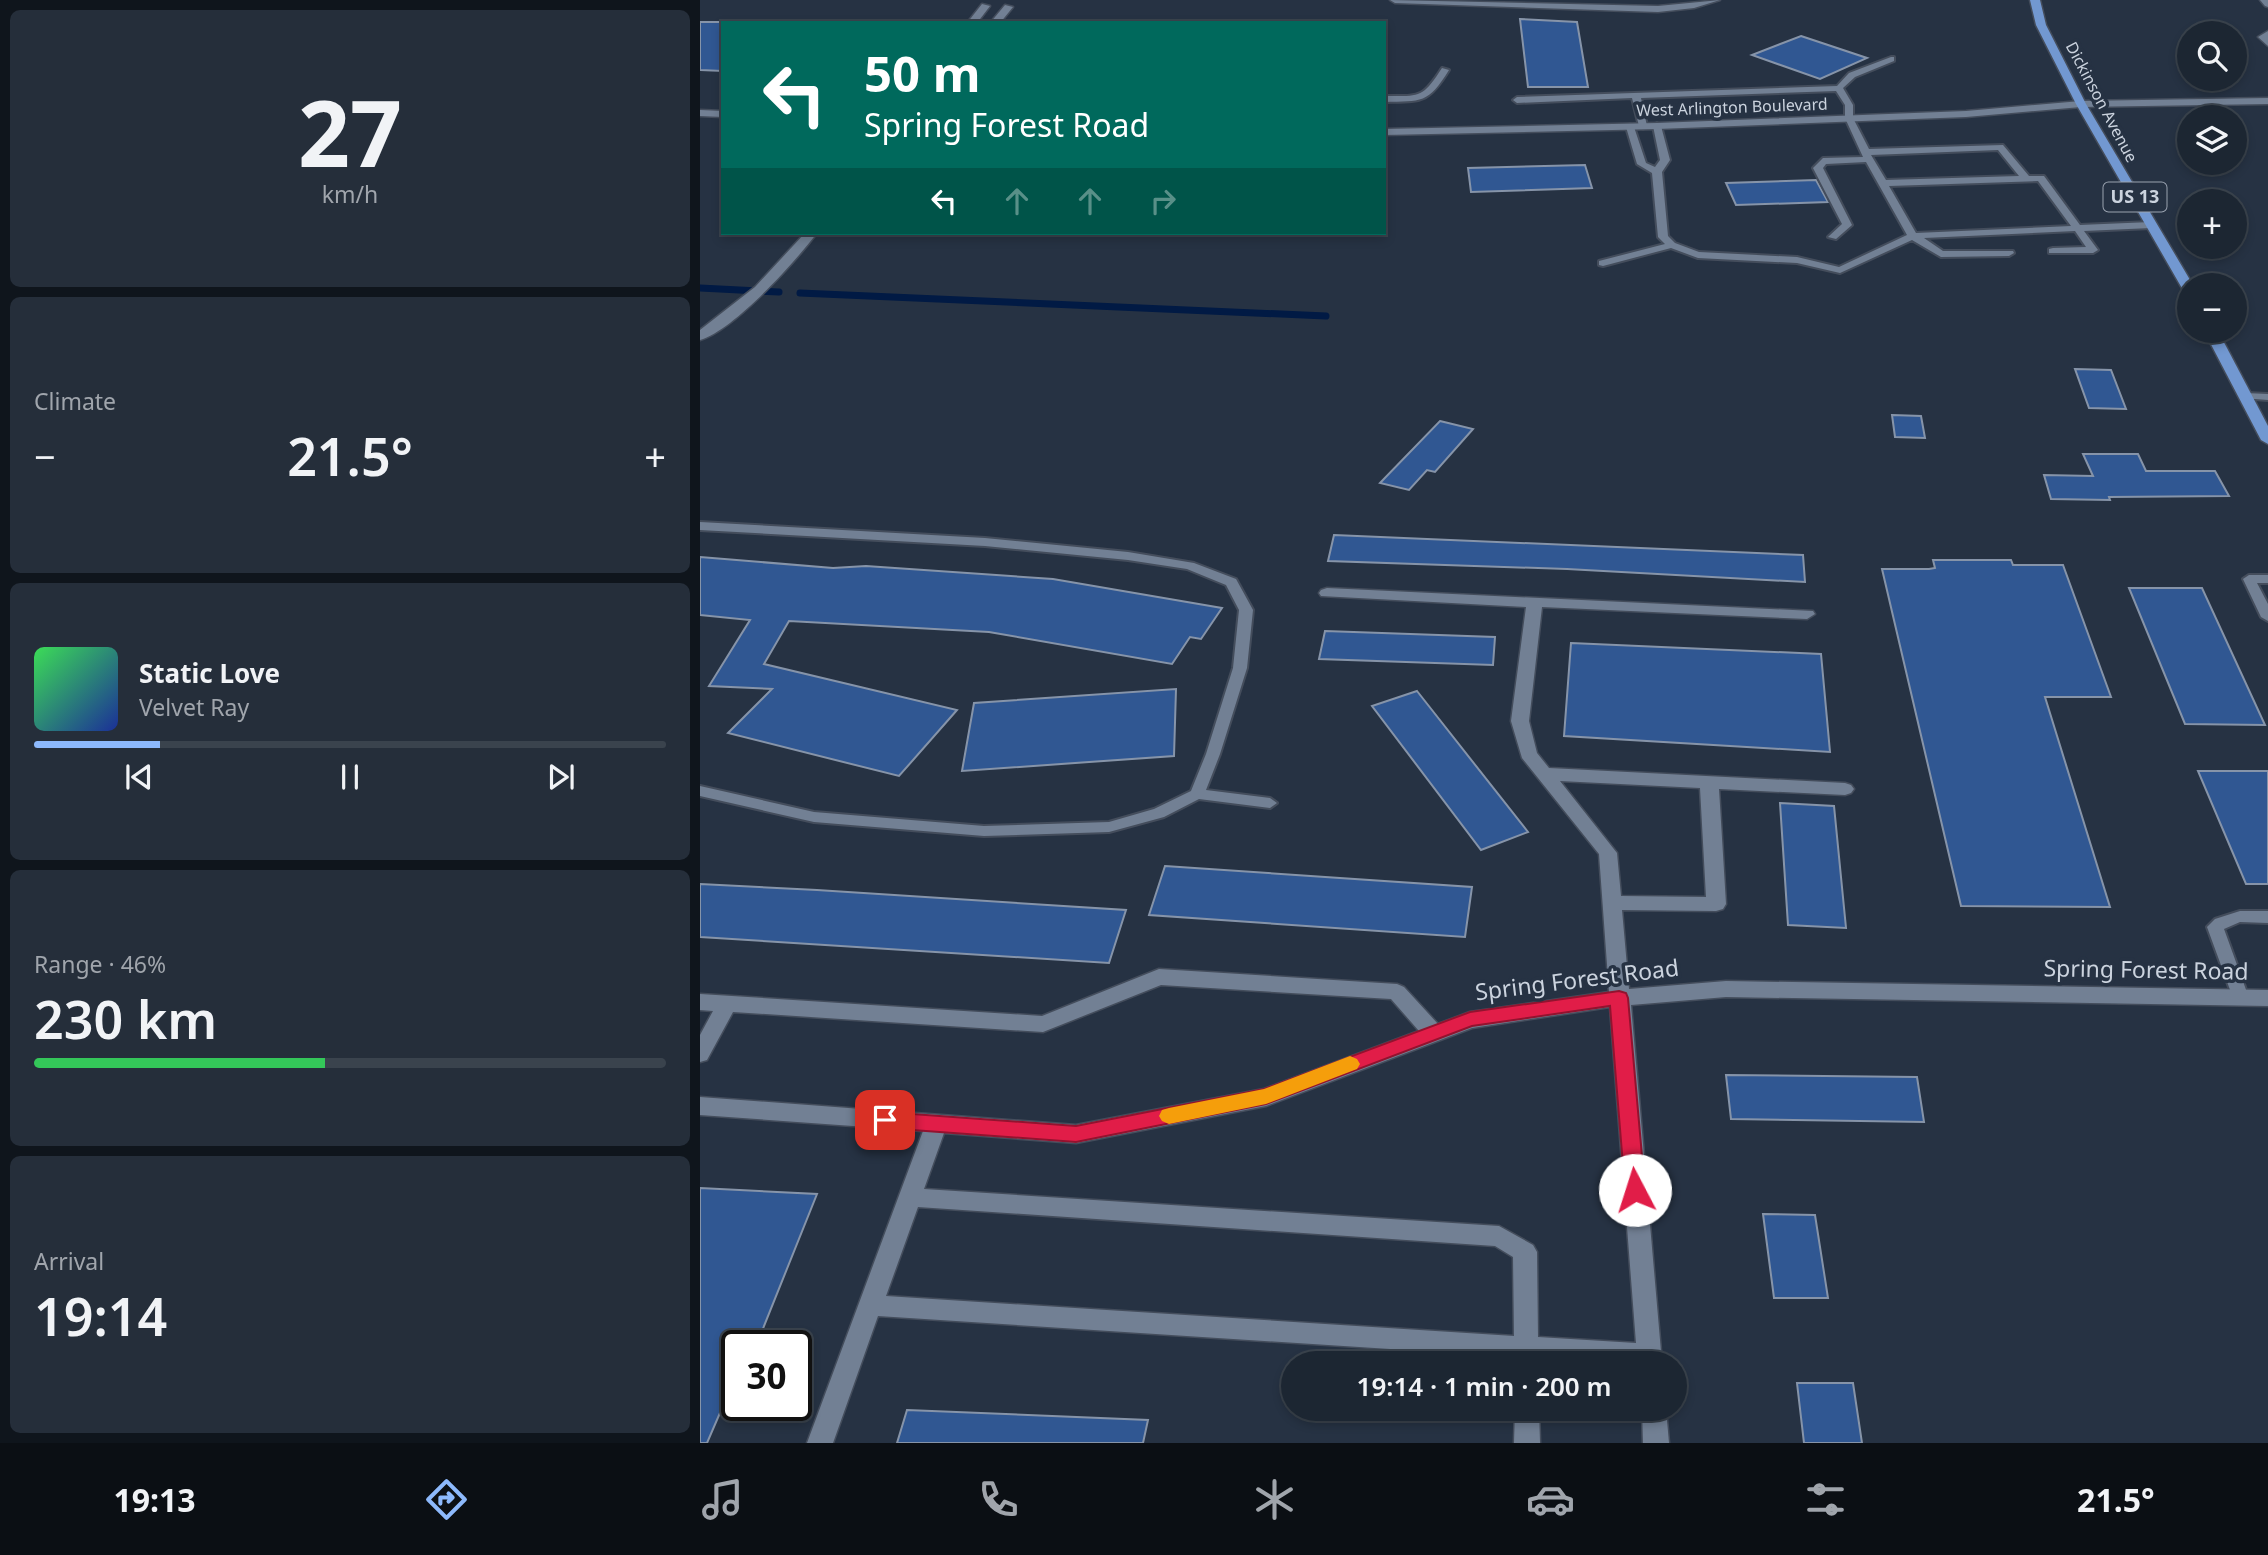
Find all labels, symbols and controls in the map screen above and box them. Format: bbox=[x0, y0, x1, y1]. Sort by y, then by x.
map controls bbox=[2177, 21, 2247, 343]
button: search bbox=[2177, 21, 2247, 91]
street label: Dickinson Avenue bbox=[2061, 38, 2143, 166]
text: 50 m bbox=[864, 40, 981, 106]
icon: left bbox=[749, 49, 840, 140]
text: 27 bbox=[298, 70, 402, 194]
street label: West Arlington Boulevard bbox=[1636, 93, 1828, 121]
text: Spring Forest Road bbox=[864, 103, 1149, 146]
button: layers bbox=[2177, 105, 2247, 175]
text: km/h bbox=[322, 178, 378, 210]
icon: left bbox=[925, 182, 963, 220]
icon: ahead bbox=[998, 182, 1036, 220]
icon: ahead bbox=[1071, 182, 1109, 220]
icon: right bbox=[1144, 182, 1182, 220]
road number: US 13 bbox=[2104, 182, 2166, 212]
button: + bbox=[2177, 189, 2247, 259]
button: − bbox=[2177, 273, 2247, 343]
text: Climate bbox=[34, 385, 116, 417]
text: 21.5° bbox=[287, 420, 413, 491]
text: − bbox=[34, 430, 56, 482]
text: + bbox=[644, 430, 666, 482]
text: Static Love bbox=[139, 655, 280, 691]
text: Velvet Ray bbox=[139, 691, 249, 723]
icon: previous bbox=[120, 758, 158, 796]
icon: pause bbox=[331, 758, 369, 796]
icon: next bbox=[542, 758, 580, 796]
text: Range · 46% bbox=[34, 948, 166, 980]
street label: Spring Forest Road bbox=[1473, 951, 1681, 1007]
street label: Spring Forest Road bbox=[2043, 951, 2249, 987]
text: 230 km bbox=[34, 983, 217, 1054]
pin bbox=[855, 1090, 915, 1150]
icon: arrive bbox=[866, 1101, 904, 1139]
position arrow bbox=[1598, 1153, 1672, 1227]
text: Arrival bbox=[34, 1245, 104, 1277]
text: 19:14 bbox=[34, 1280, 167, 1351]
speed limit sign: 30 bbox=[721, 1330, 812, 1421]
text: 19:14 · 1 min · 200 m bbox=[1357, 1368, 1611, 1404]
icon: directions bbox=[422, 1475, 471, 1524]
icon: music bbox=[698, 1475, 747, 1524]
icon: phone bbox=[974, 1475, 1023, 1524]
icon: climate bbox=[1250, 1475, 1299, 1524]
icon: car bbox=[1526, 1475, 1575, 1524]
icon: filters bbox=[1801, 1475, 1850, 1524]
text: 19:13 bbox=[113, 1478, 196, 1521]
text: 21.5° bbox=[2077, 1478, 2155, 1521]

